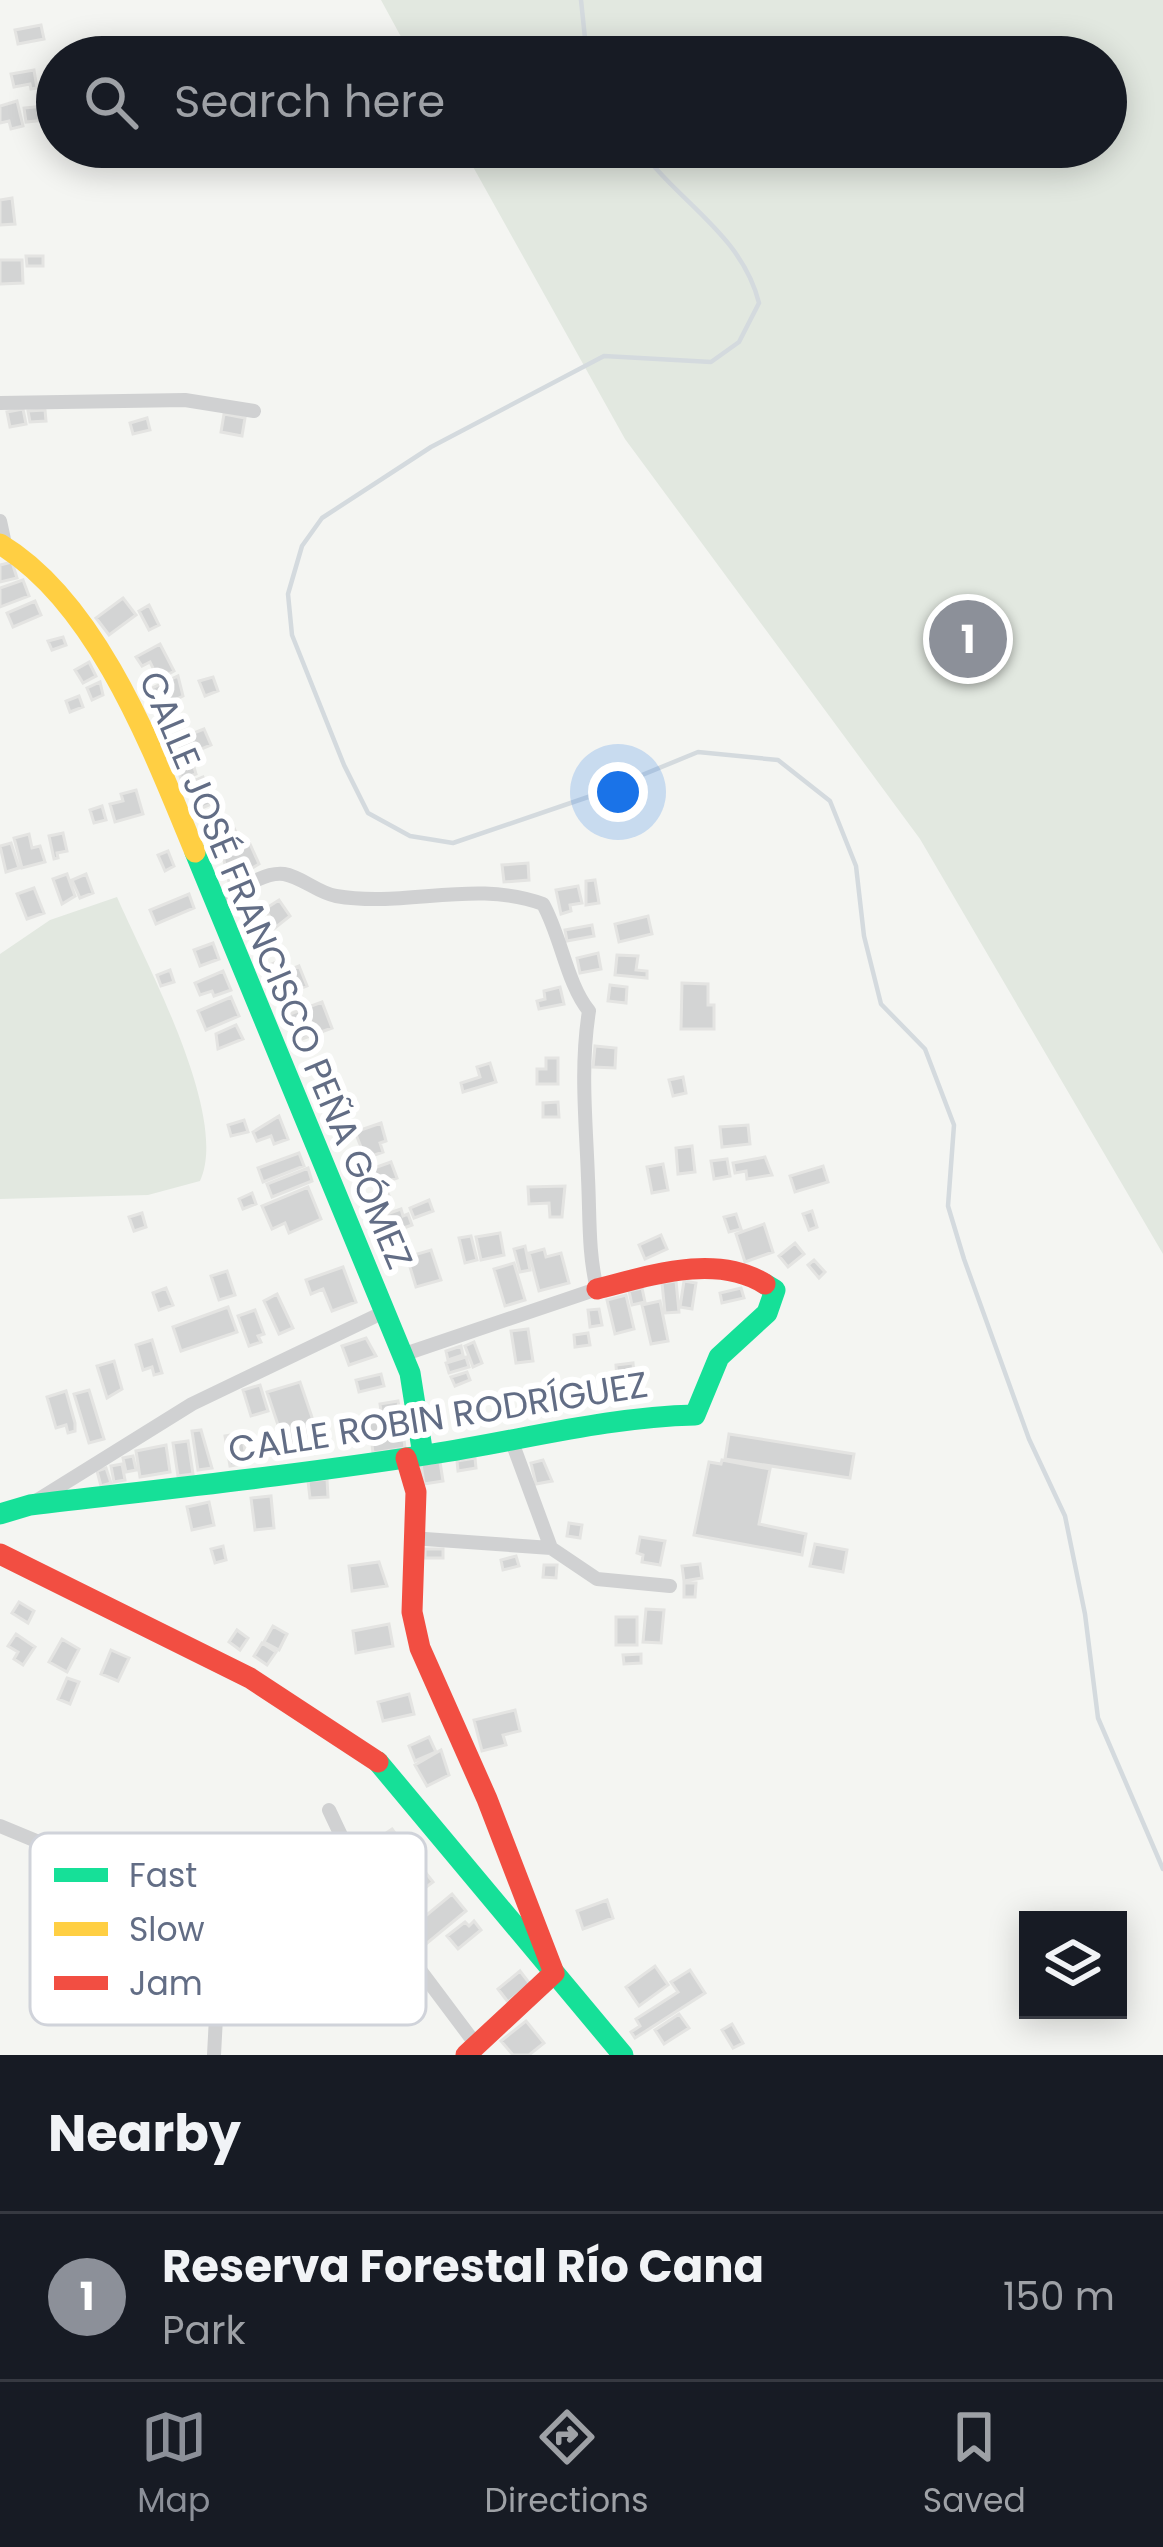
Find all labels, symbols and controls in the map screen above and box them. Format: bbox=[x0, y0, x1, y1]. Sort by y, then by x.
search box bbox=[36, 36, 1127, 168]
icon: search bbox=[78, 69, 144, 135]
text: Search here bbox=[174, 70, 445, 133]
pin: 1 bbox=[929, 594, 1007, 684]
street label: CALLE JOSÉ FRANCISCO PEÑA GÓMEZ bbox=[127, 663, 425, 1277]
your location bbox=[588, 762, 648, 822]
street label: CALLE ROBIN RODRÍGUEZ bbox=[225, 1359, 651, 1475]
legend bbox=[30, 1833, 426, 2025]
text: Fast bbox=[129, 1852, 197, 1899]
text: Slow bbox=[129, 1906, 205, 1953]
map controls bbox=[1019, 1911, 1127, 2019]
button: layers bbox=[1019, 1911, 1127, 2019]
text: Jam bbox=[129, 1960, 203, 2007]
text: Nearby bbox=[48, 2097, 241, 2169]
text: Reserva Forestal Río Cana bbox=[162, 2235, 764, 2298]
text: 1 bbox=[80, 2269, 94, 2324]
text: 150 m bbox=[1003, 2269, 1115, 2324]
text: Park bbox=[162, 2303, 246, 2358]
tab: Map bbox=[137, 2404, 210, 2526]
tab: Directions bbox=[485, 2404, 648, 2526]
tab: Saved bbox=[923, 2404, 1026, 2526]

